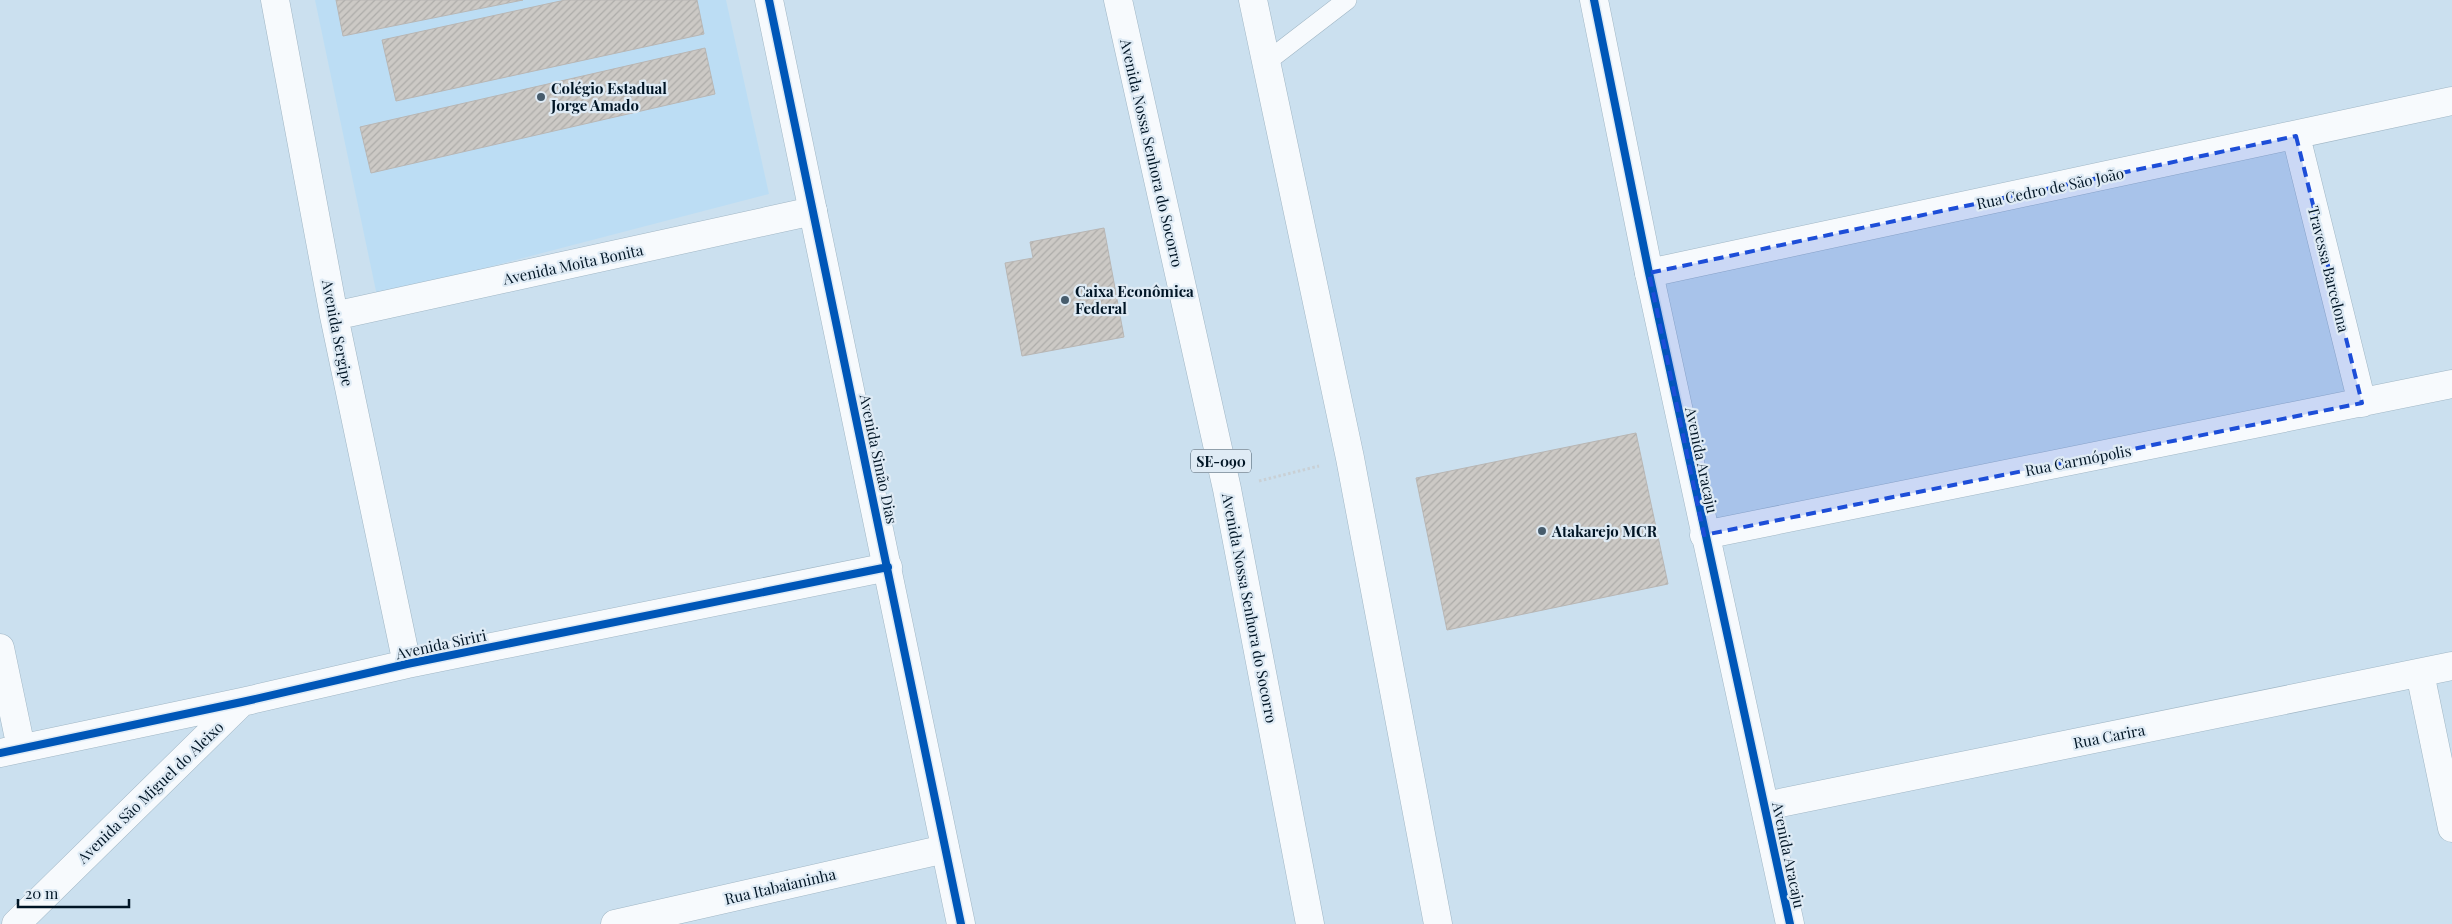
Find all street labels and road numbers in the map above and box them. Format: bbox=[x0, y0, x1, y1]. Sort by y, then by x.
street label: Avenida Nossa Senhora do Socorro bbox=[1116, 36, 1188, 269]
street label: Rua Cedro de São João bbox=[1974, 163, 2126, 213]
street label: Travessa Barcelona bbox=[2304, 204, 2354, 335]
street label: Avenida Moita Bonita bbox=[500, 239, 645, 289]
street label: Avenida Sergipe bbox=[318, 277, 358, 388]
street label: Avenida Simão Dias bbox=[855, 391, 903, 526]
street label: Avenida Aracaju bbox=[1681, 404, 1723, 515]
street label: Rua Carmópolis bbox=[2023, 440, 2133, 480]
road number: SE-090 bbox=[1191, 450, 1251, 472]
street label: Avenida Nossa Senhora do Socorro bbox=[1218, 491, 1282, 724]
street label: Avenida Siriri bbox=[393, 625, 489, 664]
street label: Avenida São Miguel do Aleixo bbox=[72, 717, 227, 868]
street label: Rua Carira bbox=[2072, 719, 2147, 753]
street label: Avenida Aracaju bbox=[1768, 799, 1810, 910]
street label: Rua Itabaianinha bbox=[722, 863, 838, 909]

